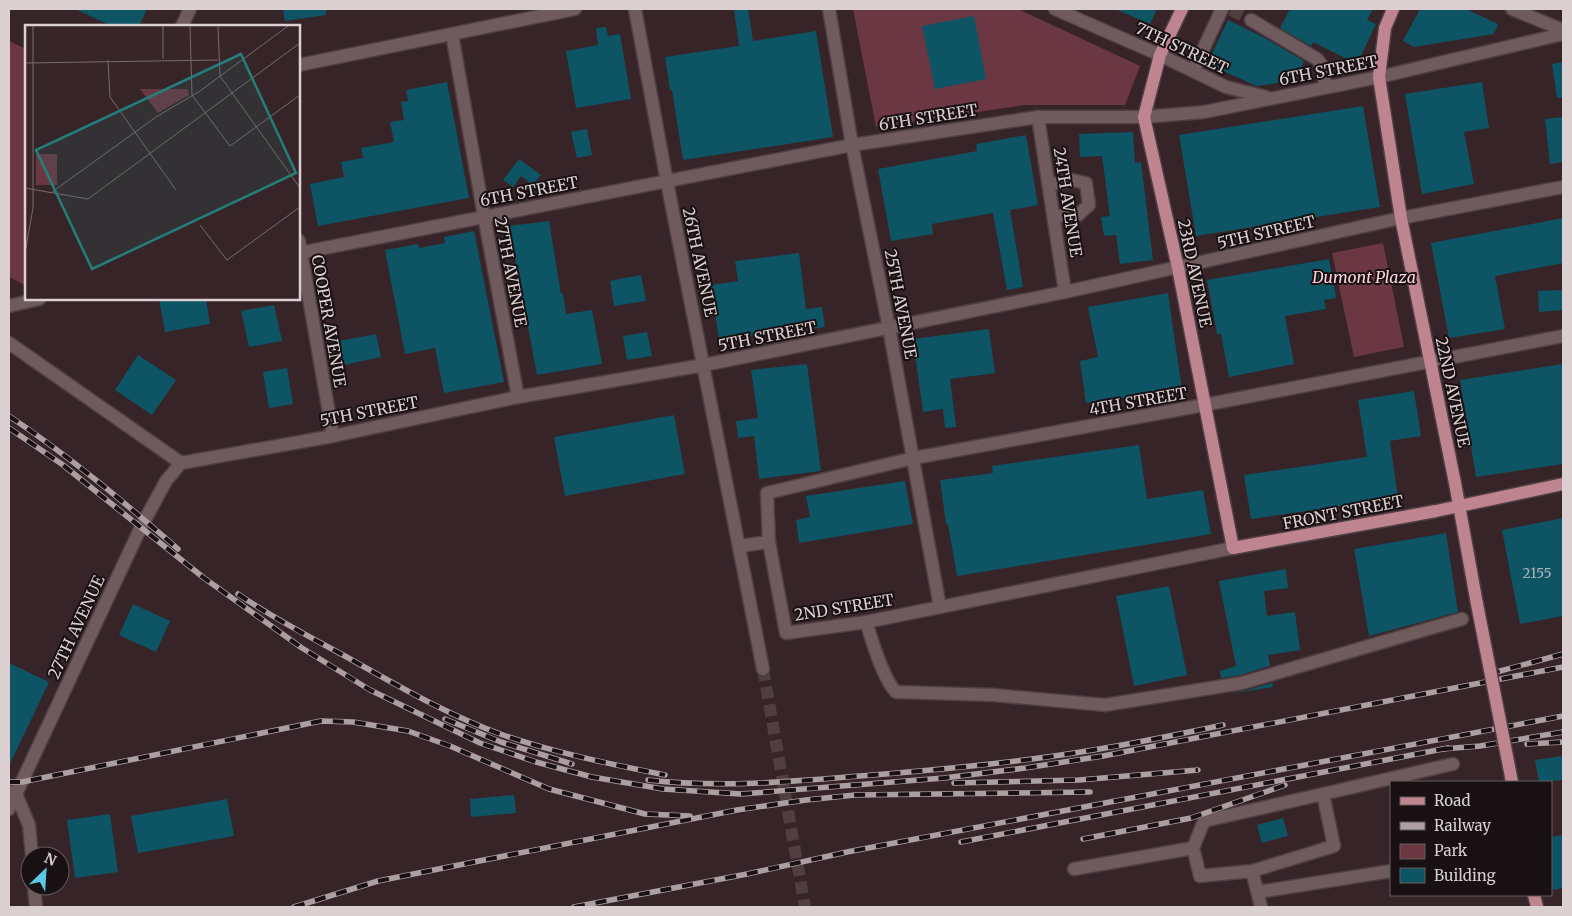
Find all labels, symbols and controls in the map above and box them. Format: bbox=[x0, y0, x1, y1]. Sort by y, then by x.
street label: 7TH STREET bbox=[1132, 18, 1232, 78]
inset map bbox=[25, 25, 300, 300]
street label: 6TH STREET bbox=[1277, 51, 1379, 89]
street label: 6TH STREET bbox=[877, 99, 979, 135]
street label: 24TH AVENUE bbox=[1049, 146, 1087, 259]
street label: 6TH STREET bbox=[478, 172, 580, 210]
street label: 26TH AVENUE bbox=[679, 205, 722, 319]
street label: 5TH STREET bbox=[1215, 211, 1317, 253]
street label: 27TH AVENUE bbox=[491, 215, 532, 330]
street label: 23RD AVENUE bbox=[1174, 217, 1216, 330]
street label: 25TH AVENUE bbox=[881, 247, 922, 361]
street label: COOPER AVENUE bbox=[307, 253, 351, 390]
park label: Dumont Plaza bbox=[1311, 267, 1416, 287]
street label: 5TH STREET bbox=[716, 317, 818, 355]
street label: 22ND AVENUE bbox=[1432, 335, 1475, 450]
street label: 4TH STREET bbox=[1087, 383, 1189, 419]
street label: 5TH STREET bbox=[318, 392, 420, 430]
street label: FRONT STREET bbox=[1281, 490, 1405, 534]
house number: 2155 bbox=[1522, 564, 1552, 582]
street label: 27TH AVENUE bbox=[43, 571, 109, 682]
street label: 2ND STREET bbox=[793, 589, 895, 625]
legend bbox=[1390, 781, 1552, 896]
text: Road bbox=[1434, 791, 1470, 810]
text: Railway bbox=[1434, 816, 1491, 835]
text: Park bbox=[1434, 841, 1468, 860]
north arrow bbox=[20, 846, 70, 896]
text: N bbox=[42, 849, 59, 870]
text: Building bbox=[1434, 866, 1496, 885]

